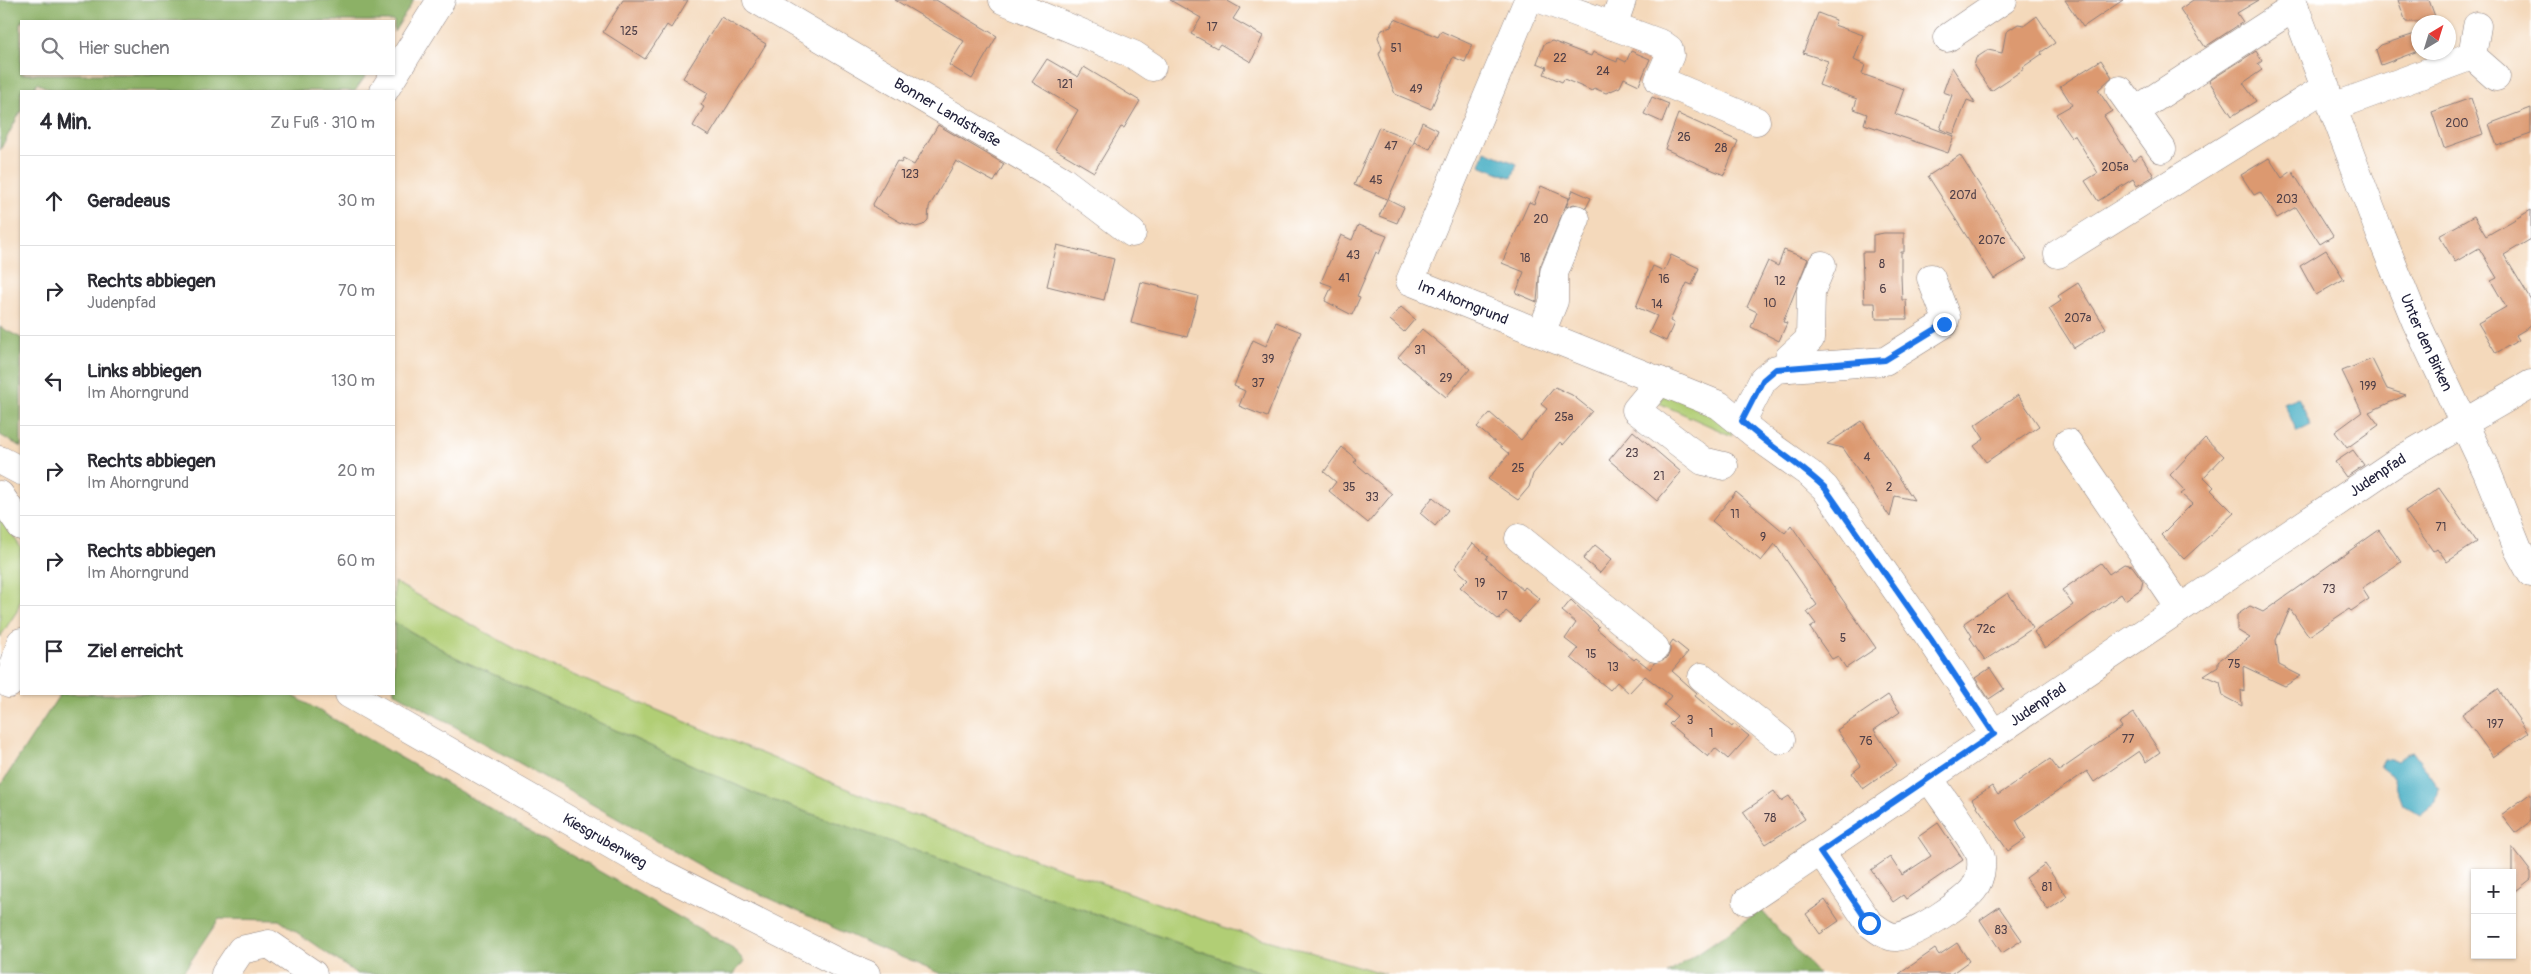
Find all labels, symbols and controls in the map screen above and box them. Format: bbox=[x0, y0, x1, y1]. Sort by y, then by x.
north arrow bbox=[2411, 15, 2456, 60]
search box bbox=[20, 20, 395, 75]
house number: 17 bbox=[1206, 20, 1218, 35]
house number: 125 bbox=[620, 24, 638, 39]
icon: search bbox=[38, 34, 66, 62]
text: Hier suchen bbox=[78, 36, 170, 60]
house number: 51 bbox=[1390, 41, 1402, 56]
house number: 22 bbox=[1553, 51, 1567, 66]
house number: 24 bbox=[1596, 64, 1610, 79]
street label: Bonner Landstraße bbox=[890, 73, 1005, 152]
house number: 121 bbox=[1057, 77, 1073, 92]
house number: 49 bbox=[1409, 82, 1423, 97]
text: 4 Min. bbox=[40, 109, 92, 136]
text: Zu Fuß · 310 m bbox=[270, 113, 375, 133]
house number: 200 bbox=[2445, 116, 2469, 131]
house number: 26 bbox=[1677, 130, 1691, 145]
house number: 47 bbox=[1384, 139, 1398, 154]
house number: 28 bbox=[1715, 141, 1727, 156]
house number: 205a bbox=[2102, 160, 2129, 175]
house number: 123 bbox=[901, 167, 919, 182]
house number: 45 bbox=[1369, 173, 1383, 188]
icon: ahead bbox=[40, 187, 68, 215]
house number: 207d bbox=[1949, 188, 1977, 203]
text: Geradeaus bbox=[87, 189, 170, 213]
text: 30 m bbox=[337, 191, 375, 211]
house number: 203 bbox=[2276, 192, 2298, 207]
house number: 20 bbox=[1534, 212, 1548, 227]
house number: 207c bbox=[1978, 233, 2006, 248]
house number: 43 bbox=[1346, 248, 1360, 263]
house number: 18 bbox=[1520, 251, 1530, 266]
house number: 8 bbox=[1879, 257, 1885, 272]
text: Rechts abbiegen bbox=[87, 269, 216, 293]
house number: 41 bbox=[1338, 271, 1350, 286]
house number: 16 bbox=[1658, 272, 1670, 287]
house number: 12 bbox=[1774, 274, 1786, 289]
street label: Im Ahorngrund bbox=[1415, 276, 1511, 329]
icon: right bbox=[40, 277, 68, 305]
text: 70 m bbox=[338, 281, 375, 301]
house number: 6 bbox=[1880, 282, 1887, 297]
street label: Unter den Birken bbox=[2396, 291, 2457, 394]
text: Judenpfad bbox=[87, 293, 156, 313]
house number: 10 bbox=[1764, 296, 1776, 311]
house number: 14 bbox=[1651, 297, 1663, 312]
house number: 207a bbox=[2065, 311, 2092, 326]
route end bbox=[1933, 313, 1956, 336]
house number: 31 bbox=[1414, 343, 1426, 358]
house number: 39 bbox=[1262, 352, 1274, 367]
text: Links abbiegen bbox=[87, 359, 202, 383]
icon: left bbox=[40, 367, 68, 395]
text: 130 m bbox=[331, 371, 375, 391]
house number: 29 bbox=[1440, 371, 1452, 386]
house number: 37 bbox=[1251, 376, 1265, 391]
house number: 199 bbox=[2359, 379, 2377, 394]
text: Im Ahorngrund bbox=[87, 383, 189, 403]
house number: 25a bbox=[1555, 410, 1574, 425]
house number: 23 bbox=[1625, 446, 1639, 461]
text: Rechts abbiegen bbox=[87, 449, 216, 473]
street label: Judenpfad bbox=[2345, 449, 2410, 501]
house number: 4 bbox=[1864, 450, 1871, 465]
icon: right bbox=[40, 457, 68, 485]
text: 20 m bbox=[337, 461, 375, 481]
house number: 25 bbox=[1511, 461, 1525, 476]
house number: 21 bbox=[1653, 469, 1665, 484]
text: Im Ahorngrund bbox=[87, 473, 189, 493]
house number: 35 bbox=[1342, 480, 1356, 495]
house number: 2 bbox=[1886, 480, 1893, 495]
house number: 33 bbox=[1365, 490, 1379, 505]
house number: 11 bbox=[1730, 507, 1740, 522]
house number: 71 bbox=[2435, 520, 2447, 535]
house number: 9 bbox=[1760, 530, 1766, 545]
text: Rechts abbiegen bbox=[87, 539, 216, 563]
icon: right bbox=[40, 547, 68, 575]
text: 60 m bbox=[337, 551, 375, 571]
text: Im Ahorngrund bbox=[87, 563, 189, 583]
house number: 19 bbox=[1475, 576, 1485, 591]
house number: 73 bbox=[2322, 582, 2336, 597]
house number: 17 bbox=[1496, 589, 1508, 604]
house number: 72c bbox=[1976, 622, 1996, 637]
house number: 5 bbox=[1840, 631, 1846, 646]
icon: arrive bbox=[40, 637, 68, 665]
text: Ziel erreicht bbox=[87, 639, 183, 663]
house number: 15 bbox=[1585, 647, 1597, 662]
house number: 75 bbox=[2228, 657, 2240, 672]
house number: 13 bbox=[1607, 660, 1619, 675]
street label: Judenpfad bbox=[2006, 678, 2070, 730]
house number: 3 bbox=[1687, 713, 1694, 728]
house number: 197 bbox=[2486, 717, 2504, 732]
house number: 1 bbox=[1709, 726, 1713, 741]
house number: 77 bbox=[2122, 732, 2135, 747]
house number: 76 bbox=[1859, 734, 1873, 749]
street label: Kiesgrubenweg bbox=[559, 809, 650, 873]
house number: 78 bbox=[1764, 811, 1776, 826]
map controls bbox=[2471, 869, 2516, 959]
button: + bbox=[2471, 869, 2516, 914]
house number: 81 bbox=[2042, 880, 2052, 895]
route start bbox=[1858, 912, 1881, 935]
button: − bbox=[2471, 914, 2516, 959]
house number: 83 bbox=[1995, 923, 2008, 938]

